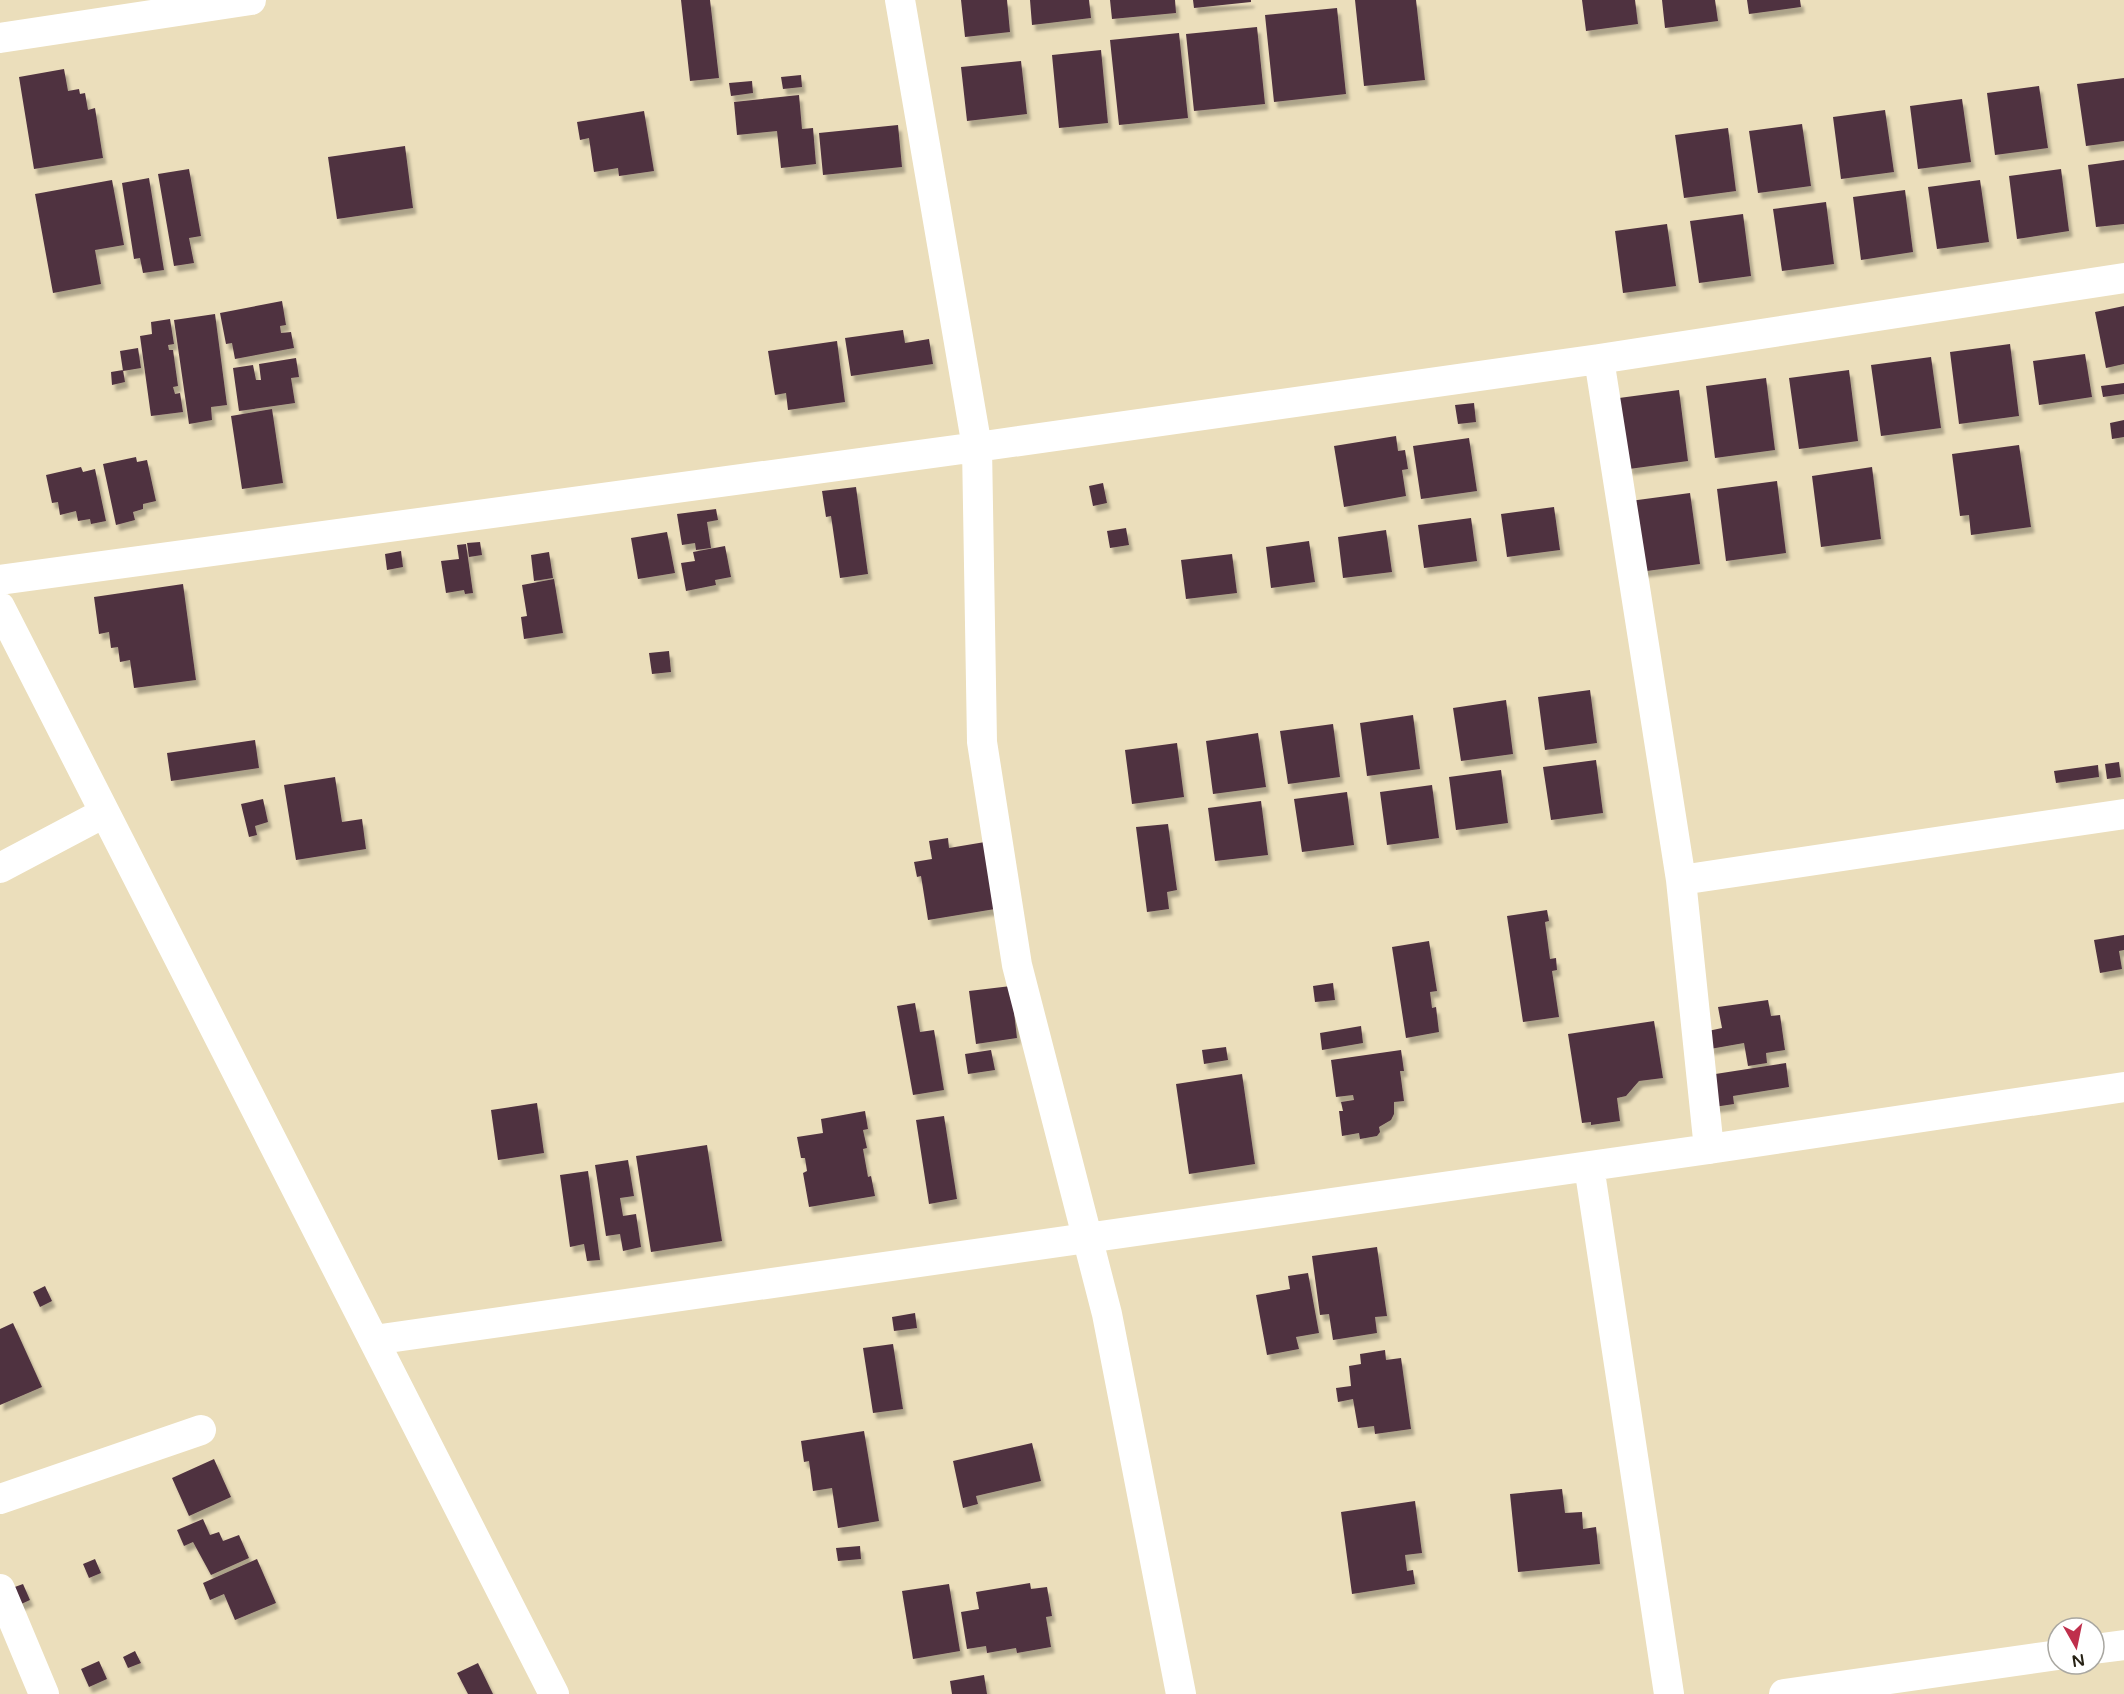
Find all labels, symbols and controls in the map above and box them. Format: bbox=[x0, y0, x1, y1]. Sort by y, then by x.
north arrow bbox=[2046, 1616, 2106, 1676]
text: N bbox=[2070, 1649, 2086, 1671]

